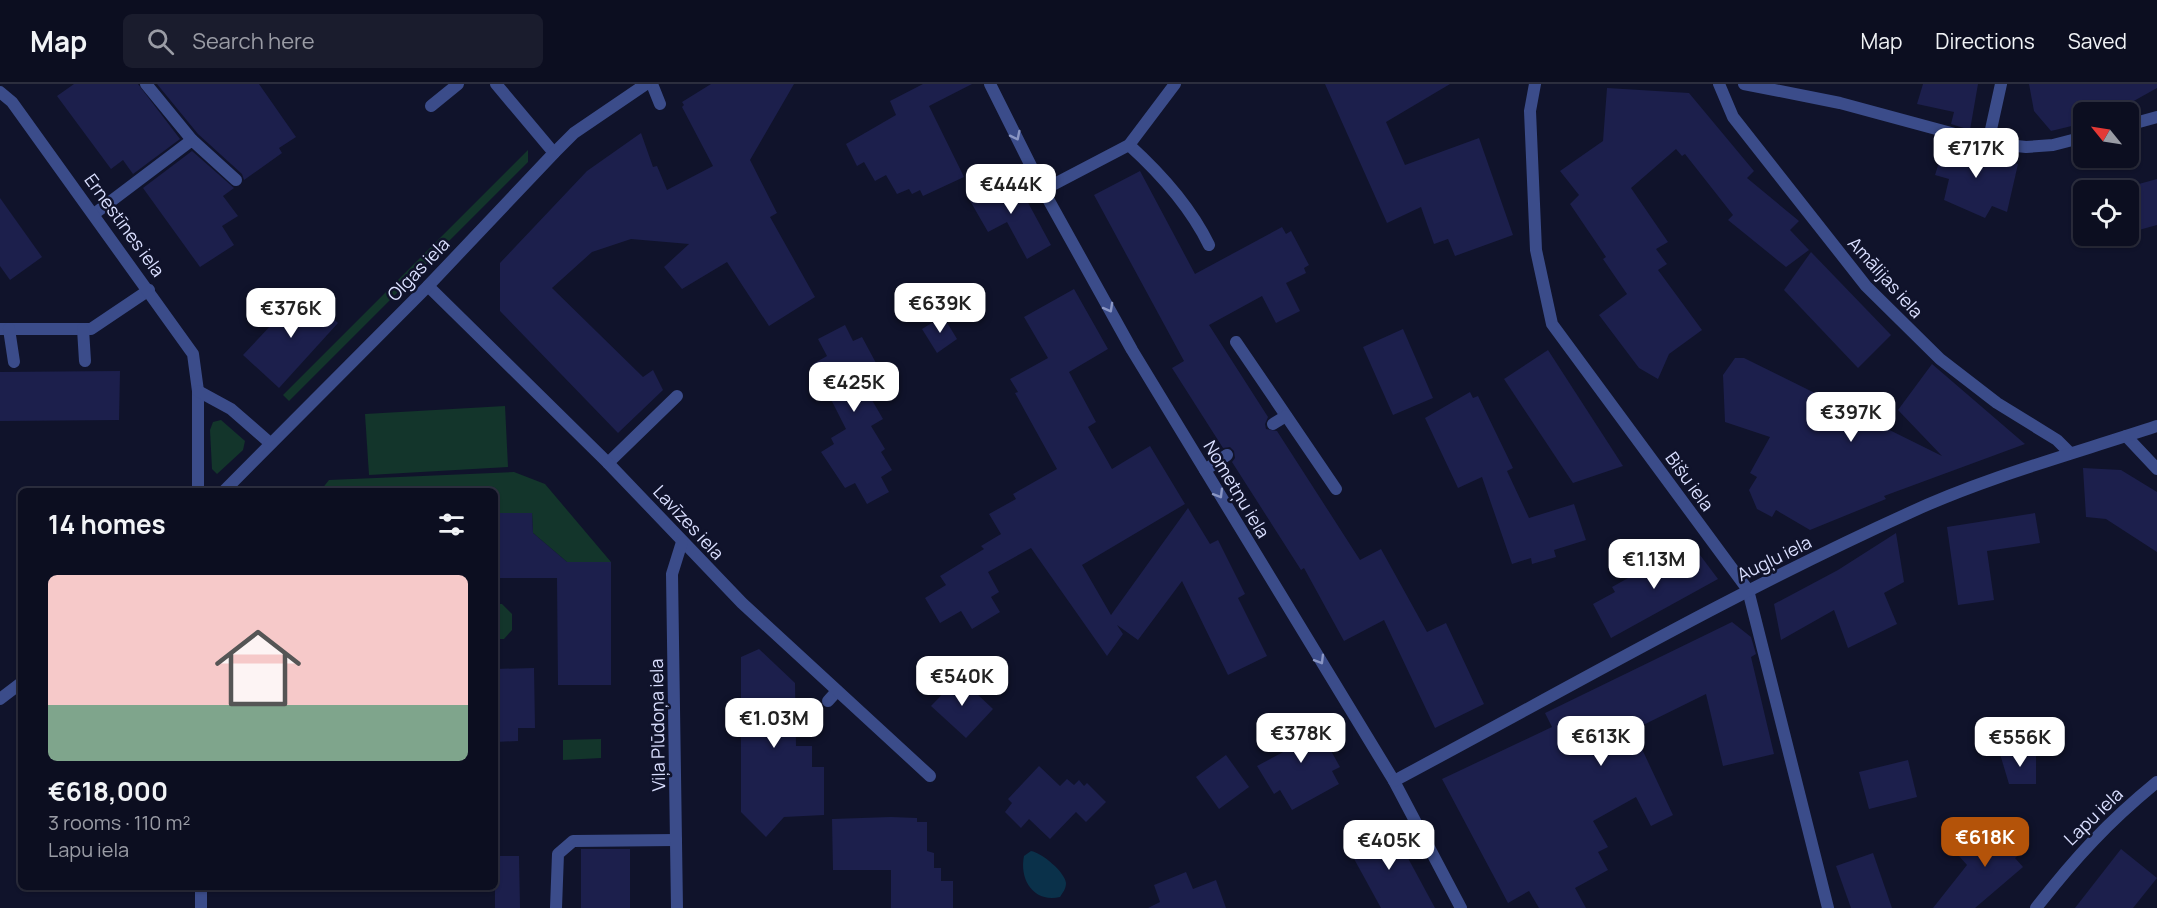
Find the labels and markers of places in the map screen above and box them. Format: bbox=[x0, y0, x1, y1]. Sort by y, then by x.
pin: €717K bbox=[1934, 128, 2018, 179]
pin: €444K bbox=[969, 164, 1053, 215]
pin: €639K bbox=[898, 283, 982, 334]
pin: €376K bbox=[249, 288, 333, 339]
pin: €425K bbox=[812, 362, 896, 413]
pin: €397K bbox=[1809, 392, 1893, 443]
pin: €1.13M bbox=[1605, 539, 1703, 590]
pin: €540K bbox=[920, 656, 1004, 707]
pin: €1.03M bbox=[725, 698, 823, 749]
pin: €378K bbox=[1259, 713, 1343, 764]
pin: €613K bbox=[1559, 716, 1643, 767]
pin: €556K bbox=[1978, 717, 2062, 768]
pin: €618K bbox=[1943, 817, 2027, 868]
pin: €405K bbox=[1347, 820, 1431, 871]

